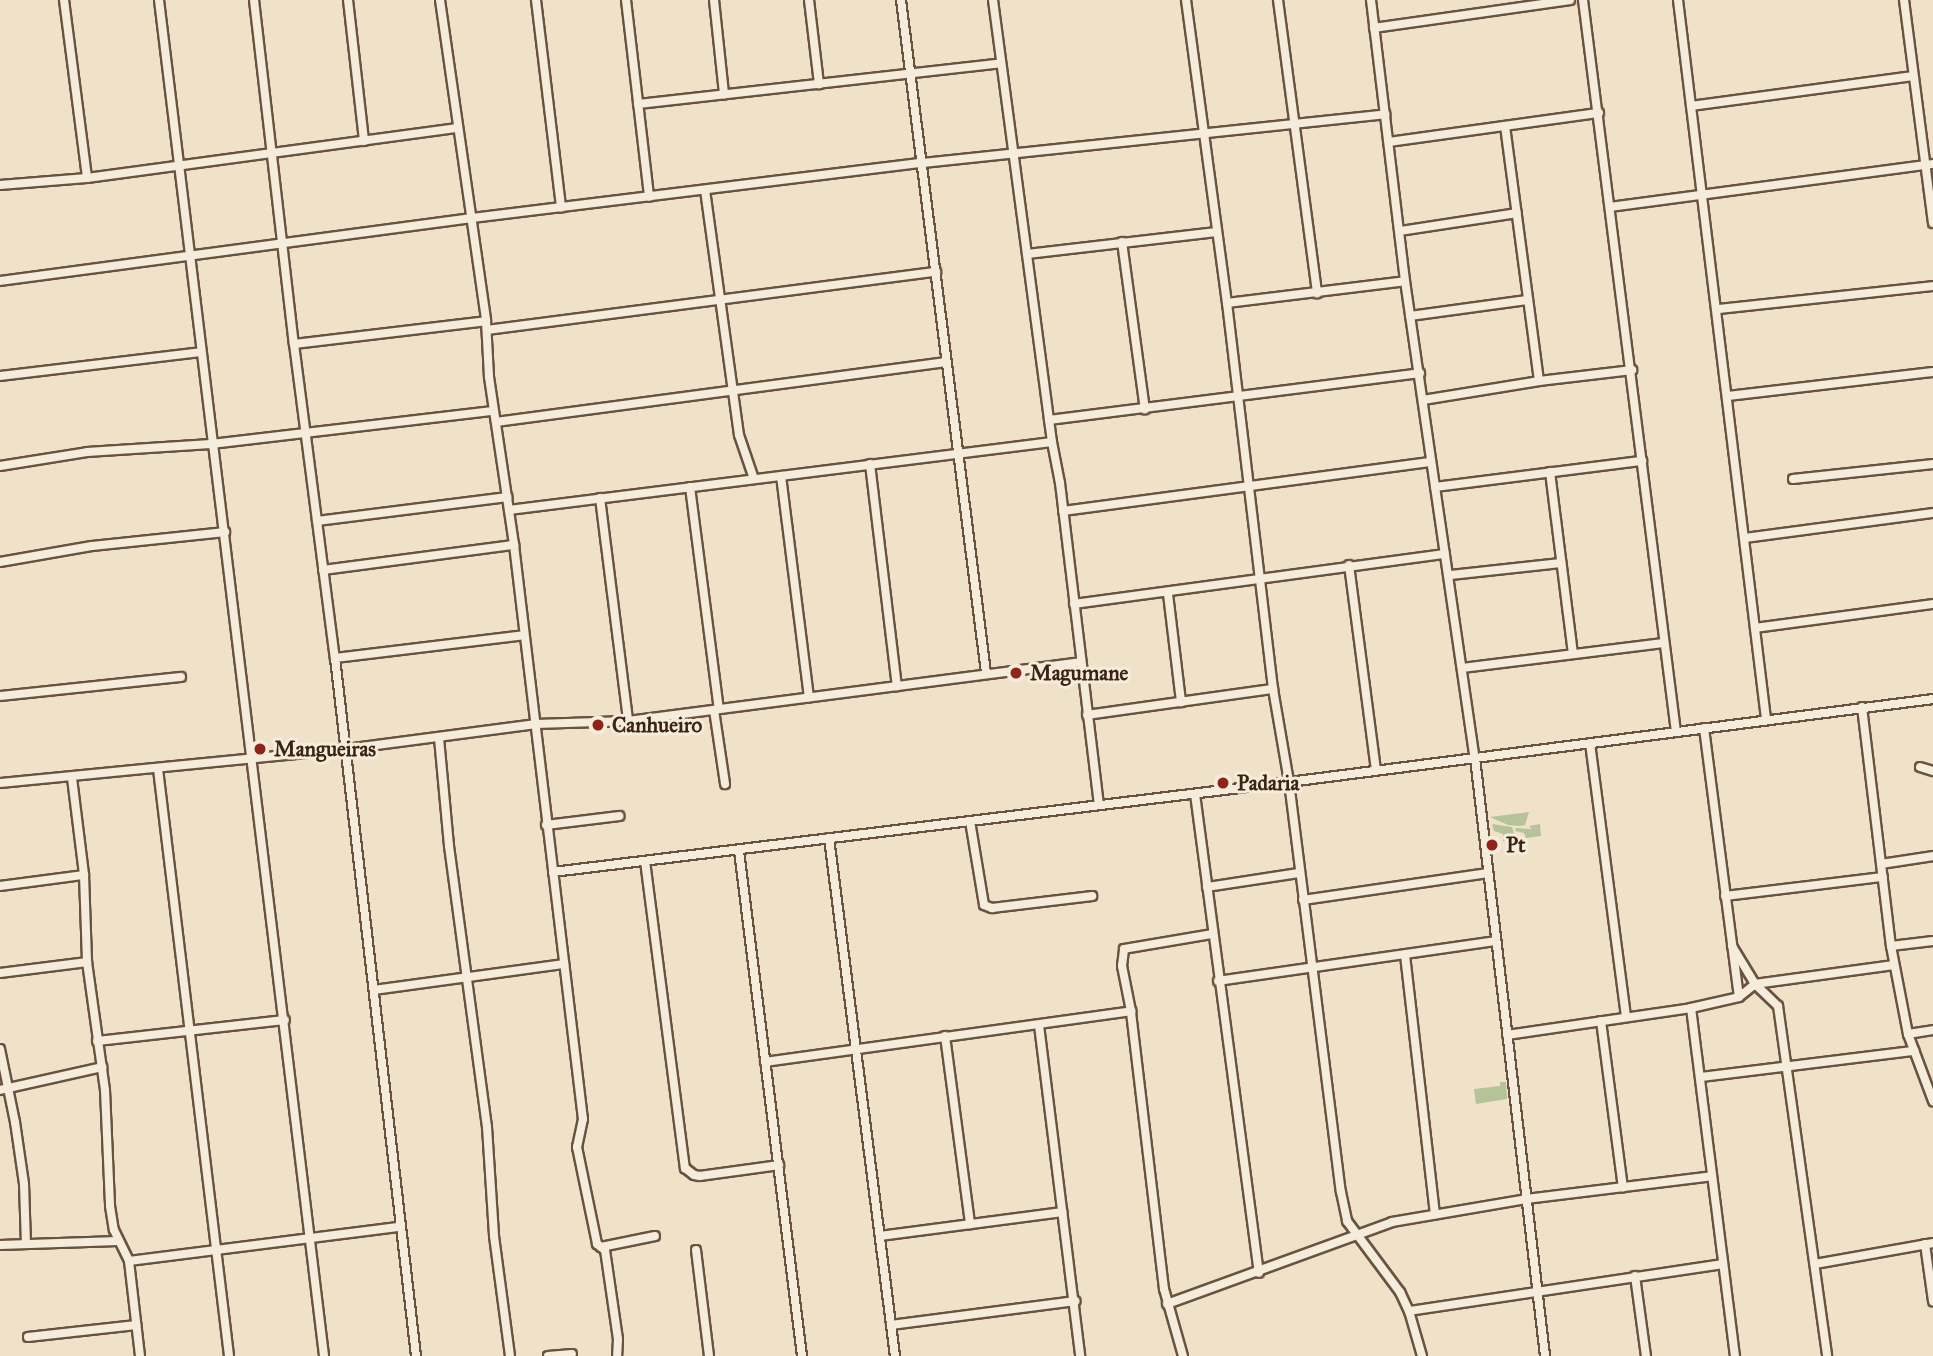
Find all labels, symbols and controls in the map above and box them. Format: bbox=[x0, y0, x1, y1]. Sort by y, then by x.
place label: Magumane bbox=[1030, 660, 1128, 686]
marker: Magumane bbox=[1008, 665, 1024, 681]
place label: Canhueiro bbox=[612, 712, 702, 738]
marker: Canhueiro bbox=[590, 717, 606, 733]
place label: Mangueiras bbox=[274, 736, 376, 762]
marker: Mangueiras bbox=[252, 741, 268, 757]
place label: Padaria bbox=[1237, 770, 1299, 796]
marker: Padaria bbox=[1215, 775, 1231, 791]
place label: Pt bbox=[1506, 832, 1525, 858]
marker: Pt bbox=[1484, 837, 1500, 853]

